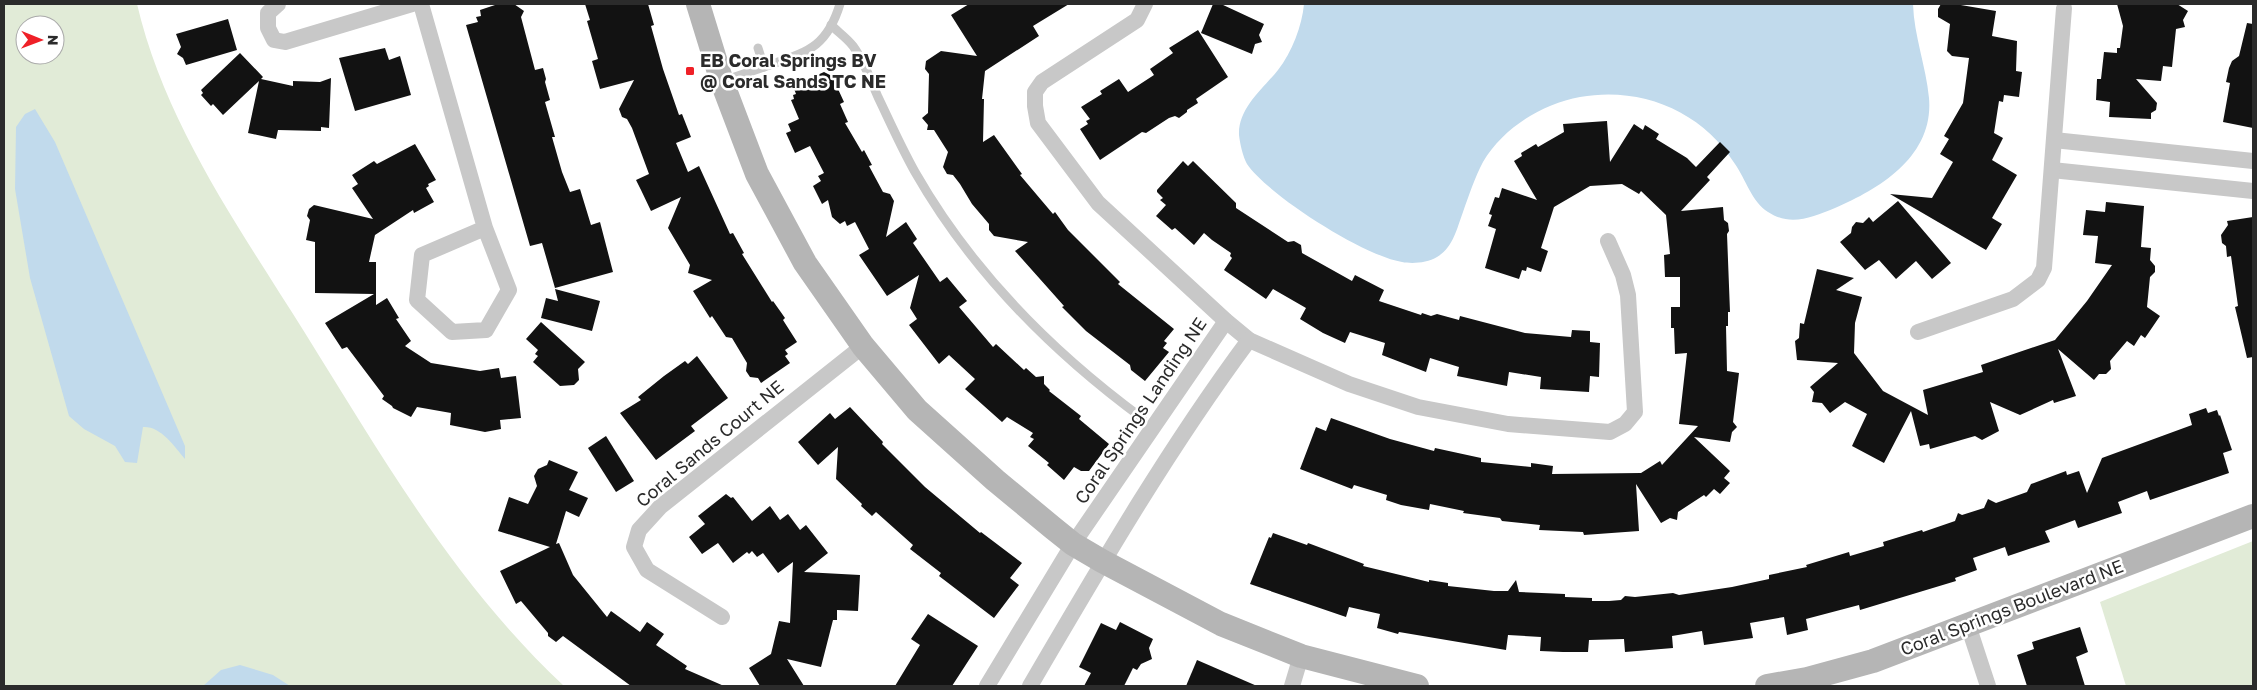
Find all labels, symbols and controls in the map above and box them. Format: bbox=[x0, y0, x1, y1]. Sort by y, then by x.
north arrow bbox=[15, 15, 65, 65]
text: N bbox=[45, 35, 62, 46]
place label: EB Coral Springs BV @ Coral Sands TC NE bbox=[700, 49, 886, 92]
marker: EB Coral Springs BV @ Coral Sands TC NE bbox=[684, 65, 696, 77]
street label: Coral Springs Landing NE bbox=[1070, 313, 1211, 508]
street label: Coral Sands Court NE bbox=[631, 375, 788, 511]
street label: Coral Springs Boulevard NE bbox=[1897, 554, 2126, 660]

